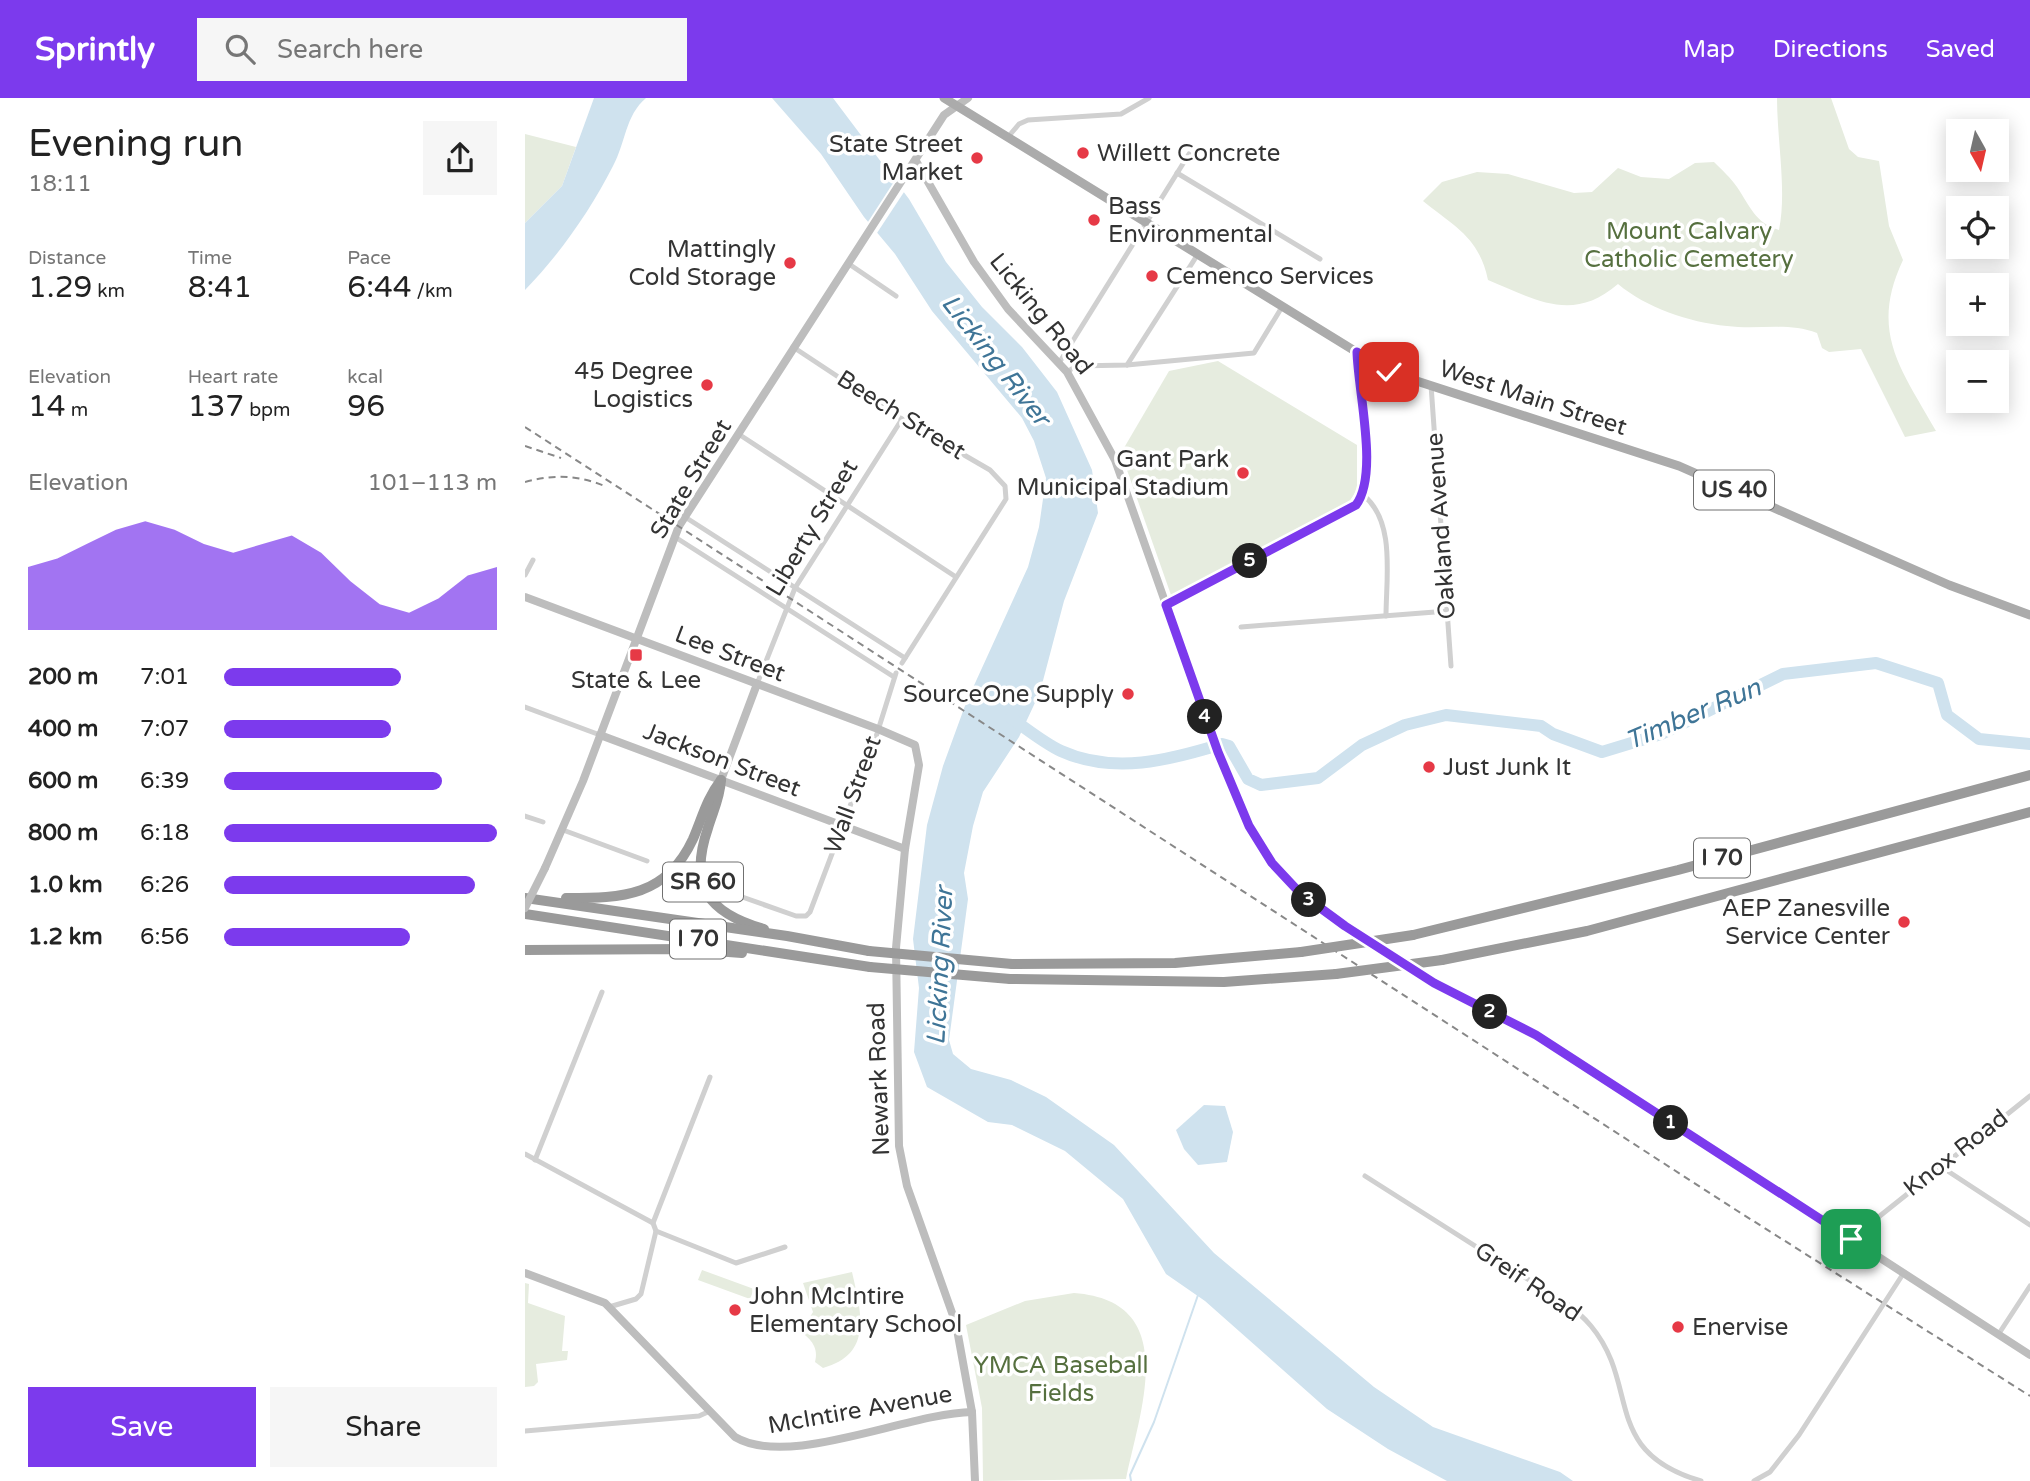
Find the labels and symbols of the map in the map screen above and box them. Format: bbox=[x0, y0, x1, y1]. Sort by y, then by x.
north arrow bbox=[1946, 119, 2009, 182]
place label: State Street Market bbox=[829, 130, 963, 187]
place label: Willett Concrete bbox=[1097, 139, 1280, 168]
marker: Willett Concrete bbox=[1075, 145, 1091, 161]
marker: State Street Market bbox=[969, 150, 985, 166]
place label: Bass Environmental bbox=[1108, 192, 1273, 249]
marker: Bass Environmental bbox=[1086, 212, 1102, 228]
park label: Mount Calvary Catholic Cemetery bbox=[1584, 217, 1794, 274]
place label: Mattingly Cold Storage bbox=[628, 235, 776, 292]
street label: Licking Road bbox=[983, 247, 1099, 381]
marker: Mattingly Cold Storage bbox=[782, 255, 798, 271]
place label: Cemenco Services bbox=[1166, 262, 1374, 291]
marker: Cemenco Services bbox=[1144, 268, 1160, 284]
water label: Licking River bbox=[935, 288, 1059, 434]
pin bbox=[1359, 342, 1419, 402]
street label: West Main Street bbox=[1435, 354, 1631, 442]
place label: 45 Degree Logistics bbox=[574, 357, 693, 414]
street label: Beech Street bbox=[831, 364, 971, 466]
marker: 45 Degree Logistics bbox=[699, 377, 715, 393]
street label: State Street bbox=[644, 414, 738, 544]
street label: Oakland Avenue bbox=[1420, 432, 1462, 620]
place label: Gant Park Municipal Stadium bbox=[1017, 445, 1229, 502]
street label: Liberty Street bbox=[760, 454, 864, 602]
marker: Gant Park Municipal Stadium bbox=[1235, 465, 1251, 481]
road number: US 40 bbox=[1694, 470, 1774, 510]
pin: 5 bbox=[1233, 544, 1267, 578]
street label: Lee Street bbox=[671, 620, 789, 688]
marker: State & Lee bbox=[628, 647, 644, 663]
place label: State & Lee bbox=[571, 666, 701, 695]
water label: Timber Run bbox=[1621, 671, 1766, 756]
place label: SourceOne Supply bbox=[903, 680, 1114, 709]
marker: SourceOne Supply bbox=[1120, 686, 1136, 702]
pin: 4 bbox=[1187, 700, 1223, 734]
street label: Jackson Street bbox=[639, 717, 805, 803]
street label: Wall Street bbox=[818, 732, 888, 858]
place label: Just Junk It bbox=[1443, 753, 1571, 782]
marker: Just Junk It bbox=[1421, 759, 1437, 775]
road number: I 70 bbox=[1694, 838, 1750, 878]
road number: SR 60 bbox=[663, 862, 743, 902]
pin: 3 bbox=[1291, 882, 1327, 918]
water label: Licking River bbox=[920, 883, 960, 1046]
place label: AEP Zanesville Service Center bbox=[1722, 894, 1891, 951]
marker: AEP Zanesville Service Center bbox=[1896, 914, 1912, 930]
road number: I 70 bbox=[670, 919, 726, 958]
pin: 2 bbox=[1473, 995, 1507, 1030]
street label: Newark Road bbox=[862, 1002, 896, 1156]
street label: Knox Road bbox=[1898, 1103, 2014, 1203]
pin: 1 bbox=[1653, 1105, 1689, 1140]
pin bbox=[1821, 1209, 1881, 1269]
street label: Greif Road bbox=[1469, 1236, 1587, 1328]
place label: John McIntire Elementary School bbox=[749, 1282, 962, 1339]
marker: John McIntire Elementary School bbox=[727, 1302, 743, 1318]
place label: Enervise bbox=[1692, 1313, 1788, 1342]
marker: Enervise bbox=[1670, 1319, 1686, 1335]
park label: YMCA Baseball Fields bbox=[973, 1351, 1149, 1408]
street label: McIntire Avenue bbox=[766, 1380, 954, 1440]

